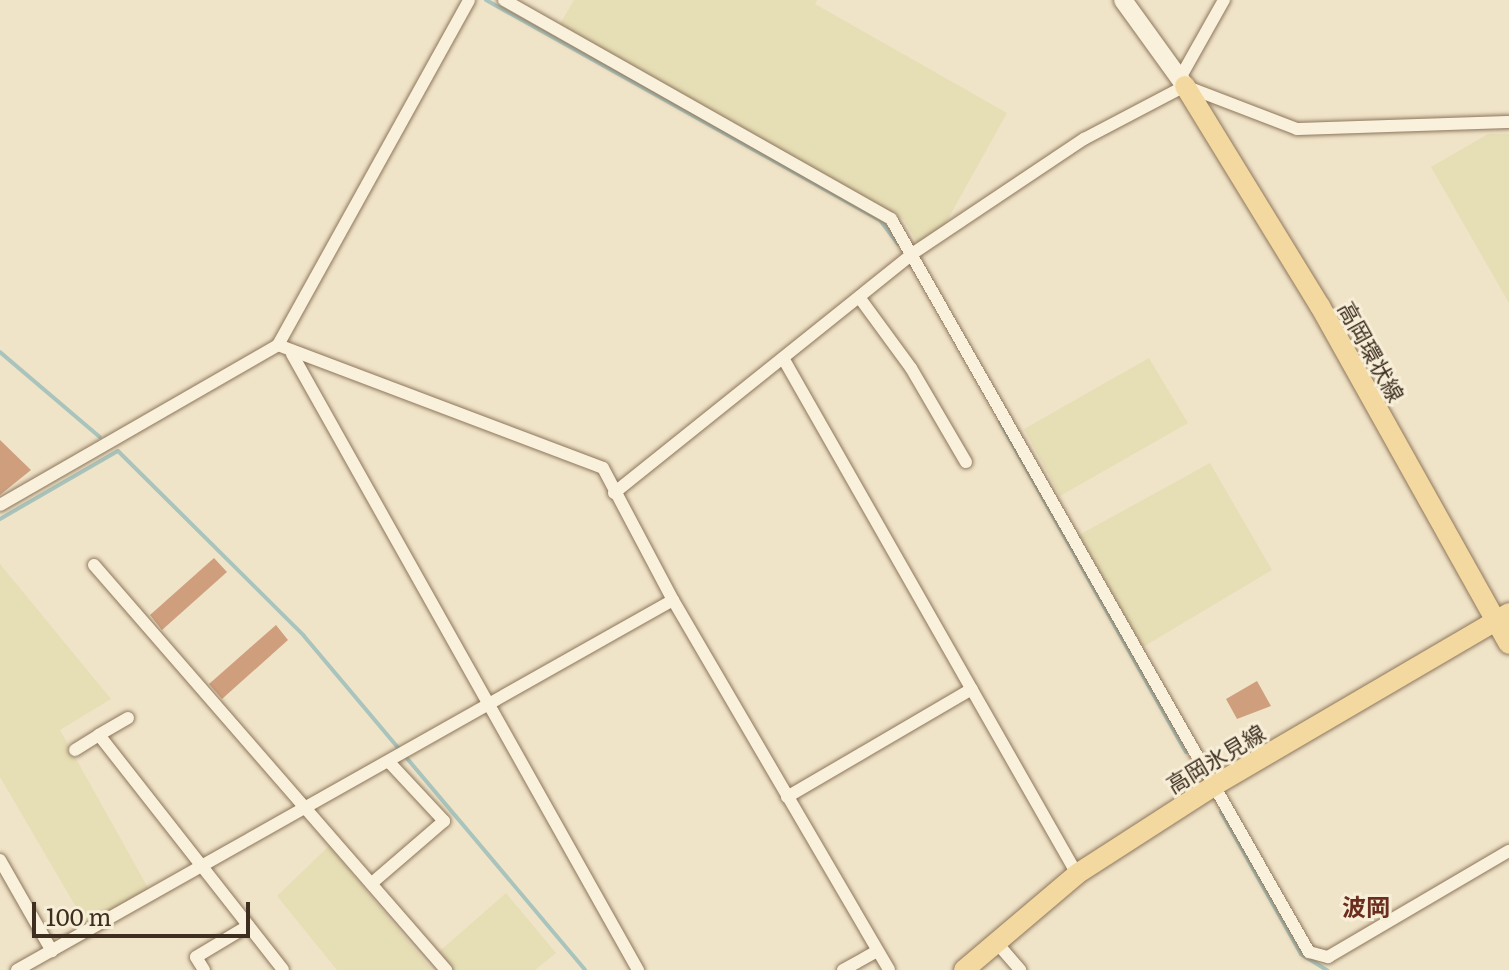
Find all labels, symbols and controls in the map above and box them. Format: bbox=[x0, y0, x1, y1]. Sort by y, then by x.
street label: 高岡環状線 bbox=[1334, 296, 1410, 406]
street label: 高岡氷見線 bbox=[1161, 718, 1269, 798]
scale bar bbox=[36, 886, 254, 936]
district label: 波岡 bbox=[1342, 892, 1390, 920]
text: 100 m bbox=[46, 898, 112, 933]

